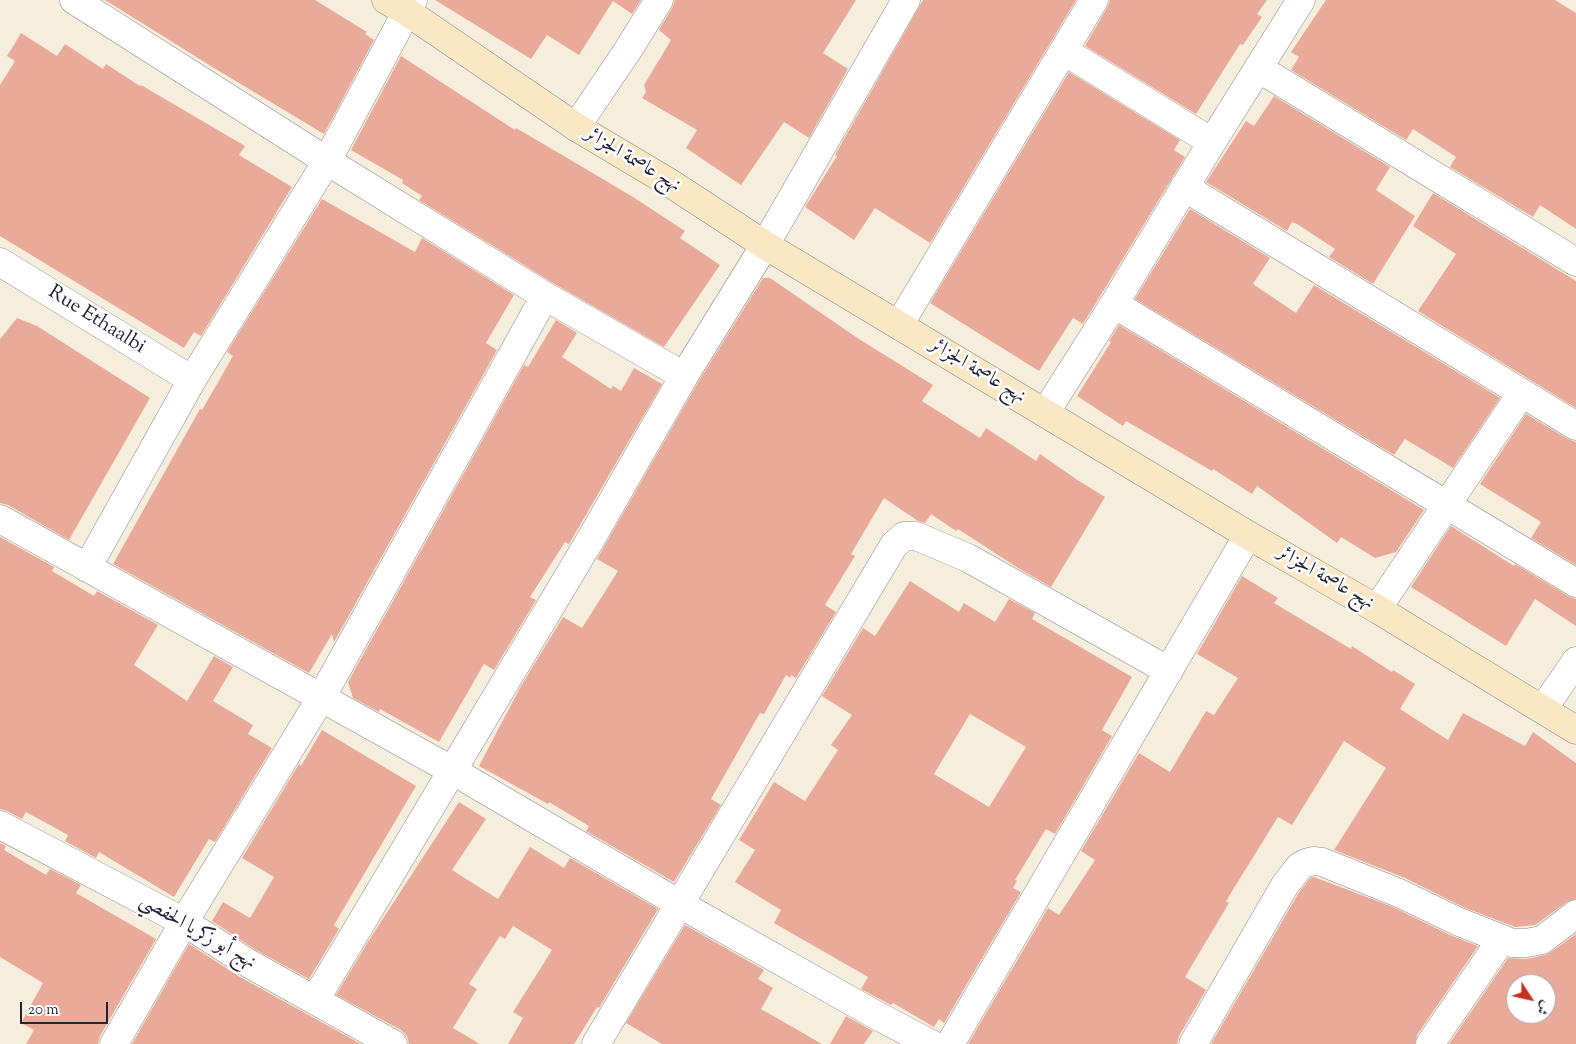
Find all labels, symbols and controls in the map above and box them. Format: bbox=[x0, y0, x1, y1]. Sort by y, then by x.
street label: نهج عاصمة الجزائر bbox=[579, 123, 685, 199]
street label: Rue Ethaalbi bbox=[43, 282, 149, 360]
street label: نهج عاصمة الجزائر bbox=[924, 334, 1030, 410]
street label: نهج عاصمة الجزائر bbox=[1272, 542, 1378, 616]
street label: نهج أبو زكريا الحفصي bbox=[134, 890, 260, 976]
north arrow bbox=[1506, 974, 1556, 1024]
scale bar bbox=[22, 992, 110, 1024]
text: ش bbox=[1530, 996, 1555, 1018]
text: 20 m bbox=[28, 1000, 59, 1021]

